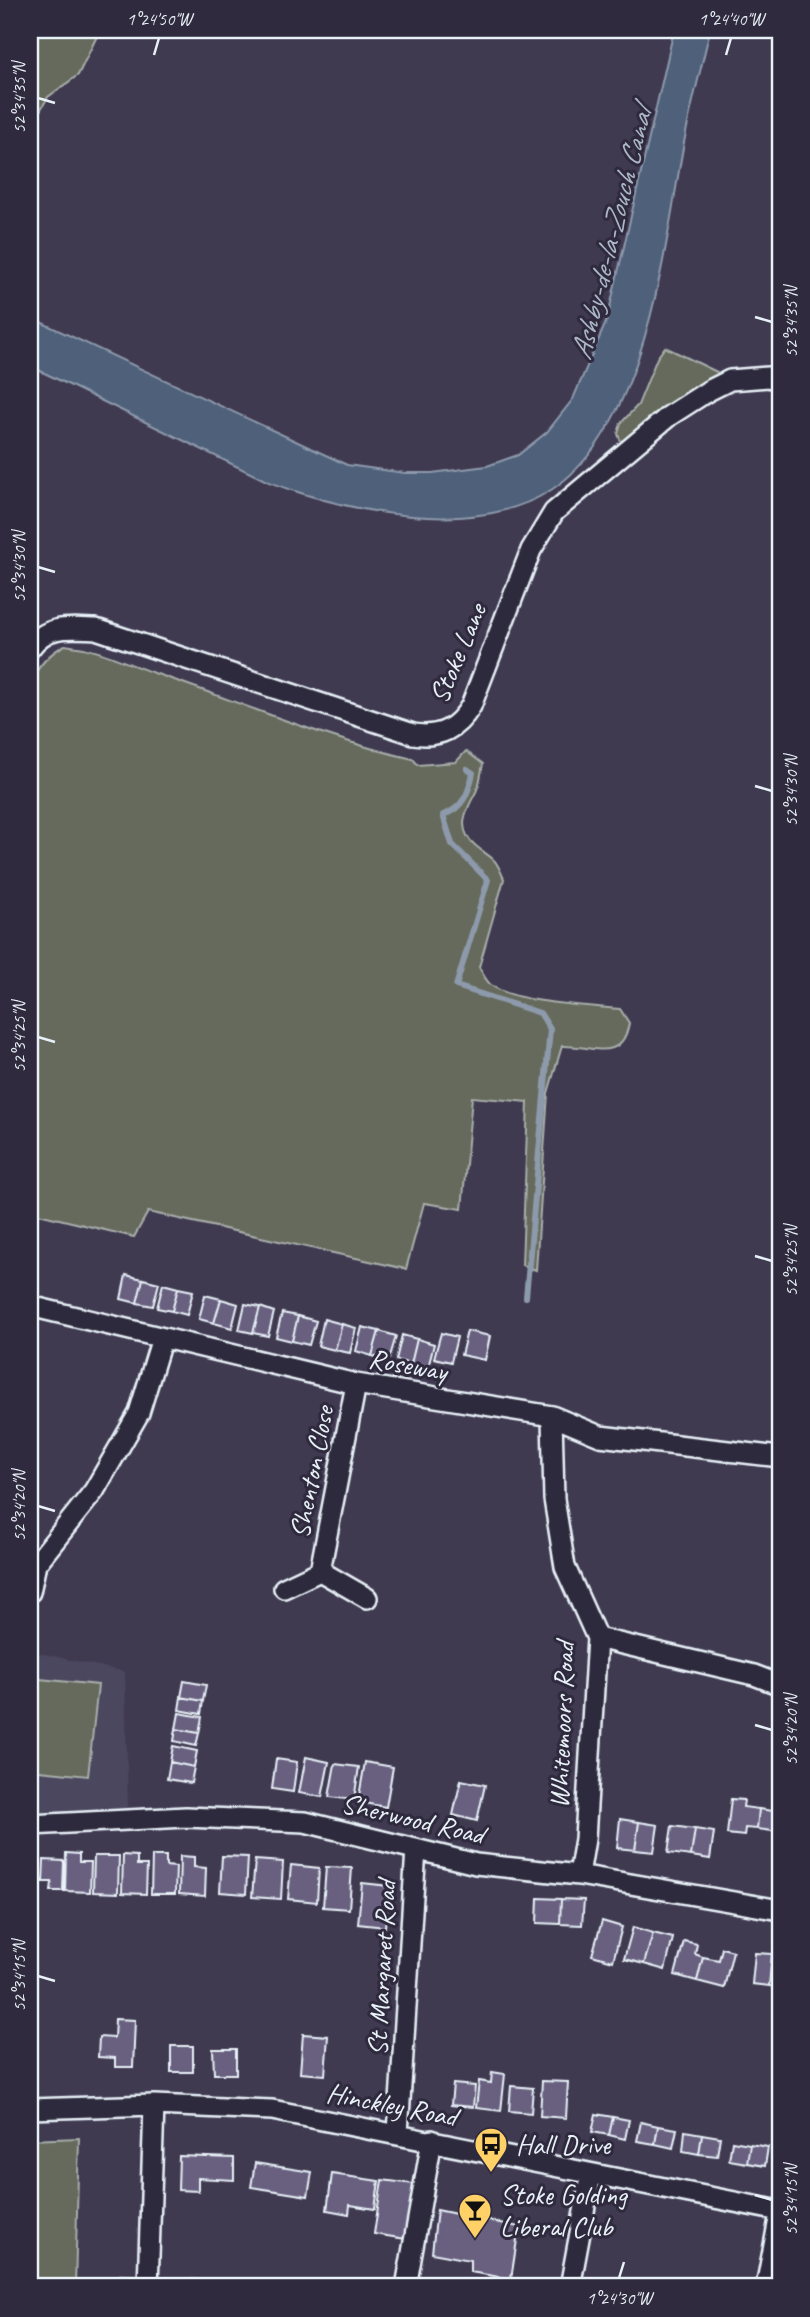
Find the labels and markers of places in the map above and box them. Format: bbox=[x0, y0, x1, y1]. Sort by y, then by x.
bus stop icon: Hall Drive bbox=[472, 2125, 510, 2174]
place label: Hall Drive bbox=[516, 2127, 612, 2162]
place label: Stoke Golding Liberal Club bbox=[500, 2177, 629, 2244]
bar icon: Stoke Golding Liberal Club bbox=[456, 2191, 494, 2240]

